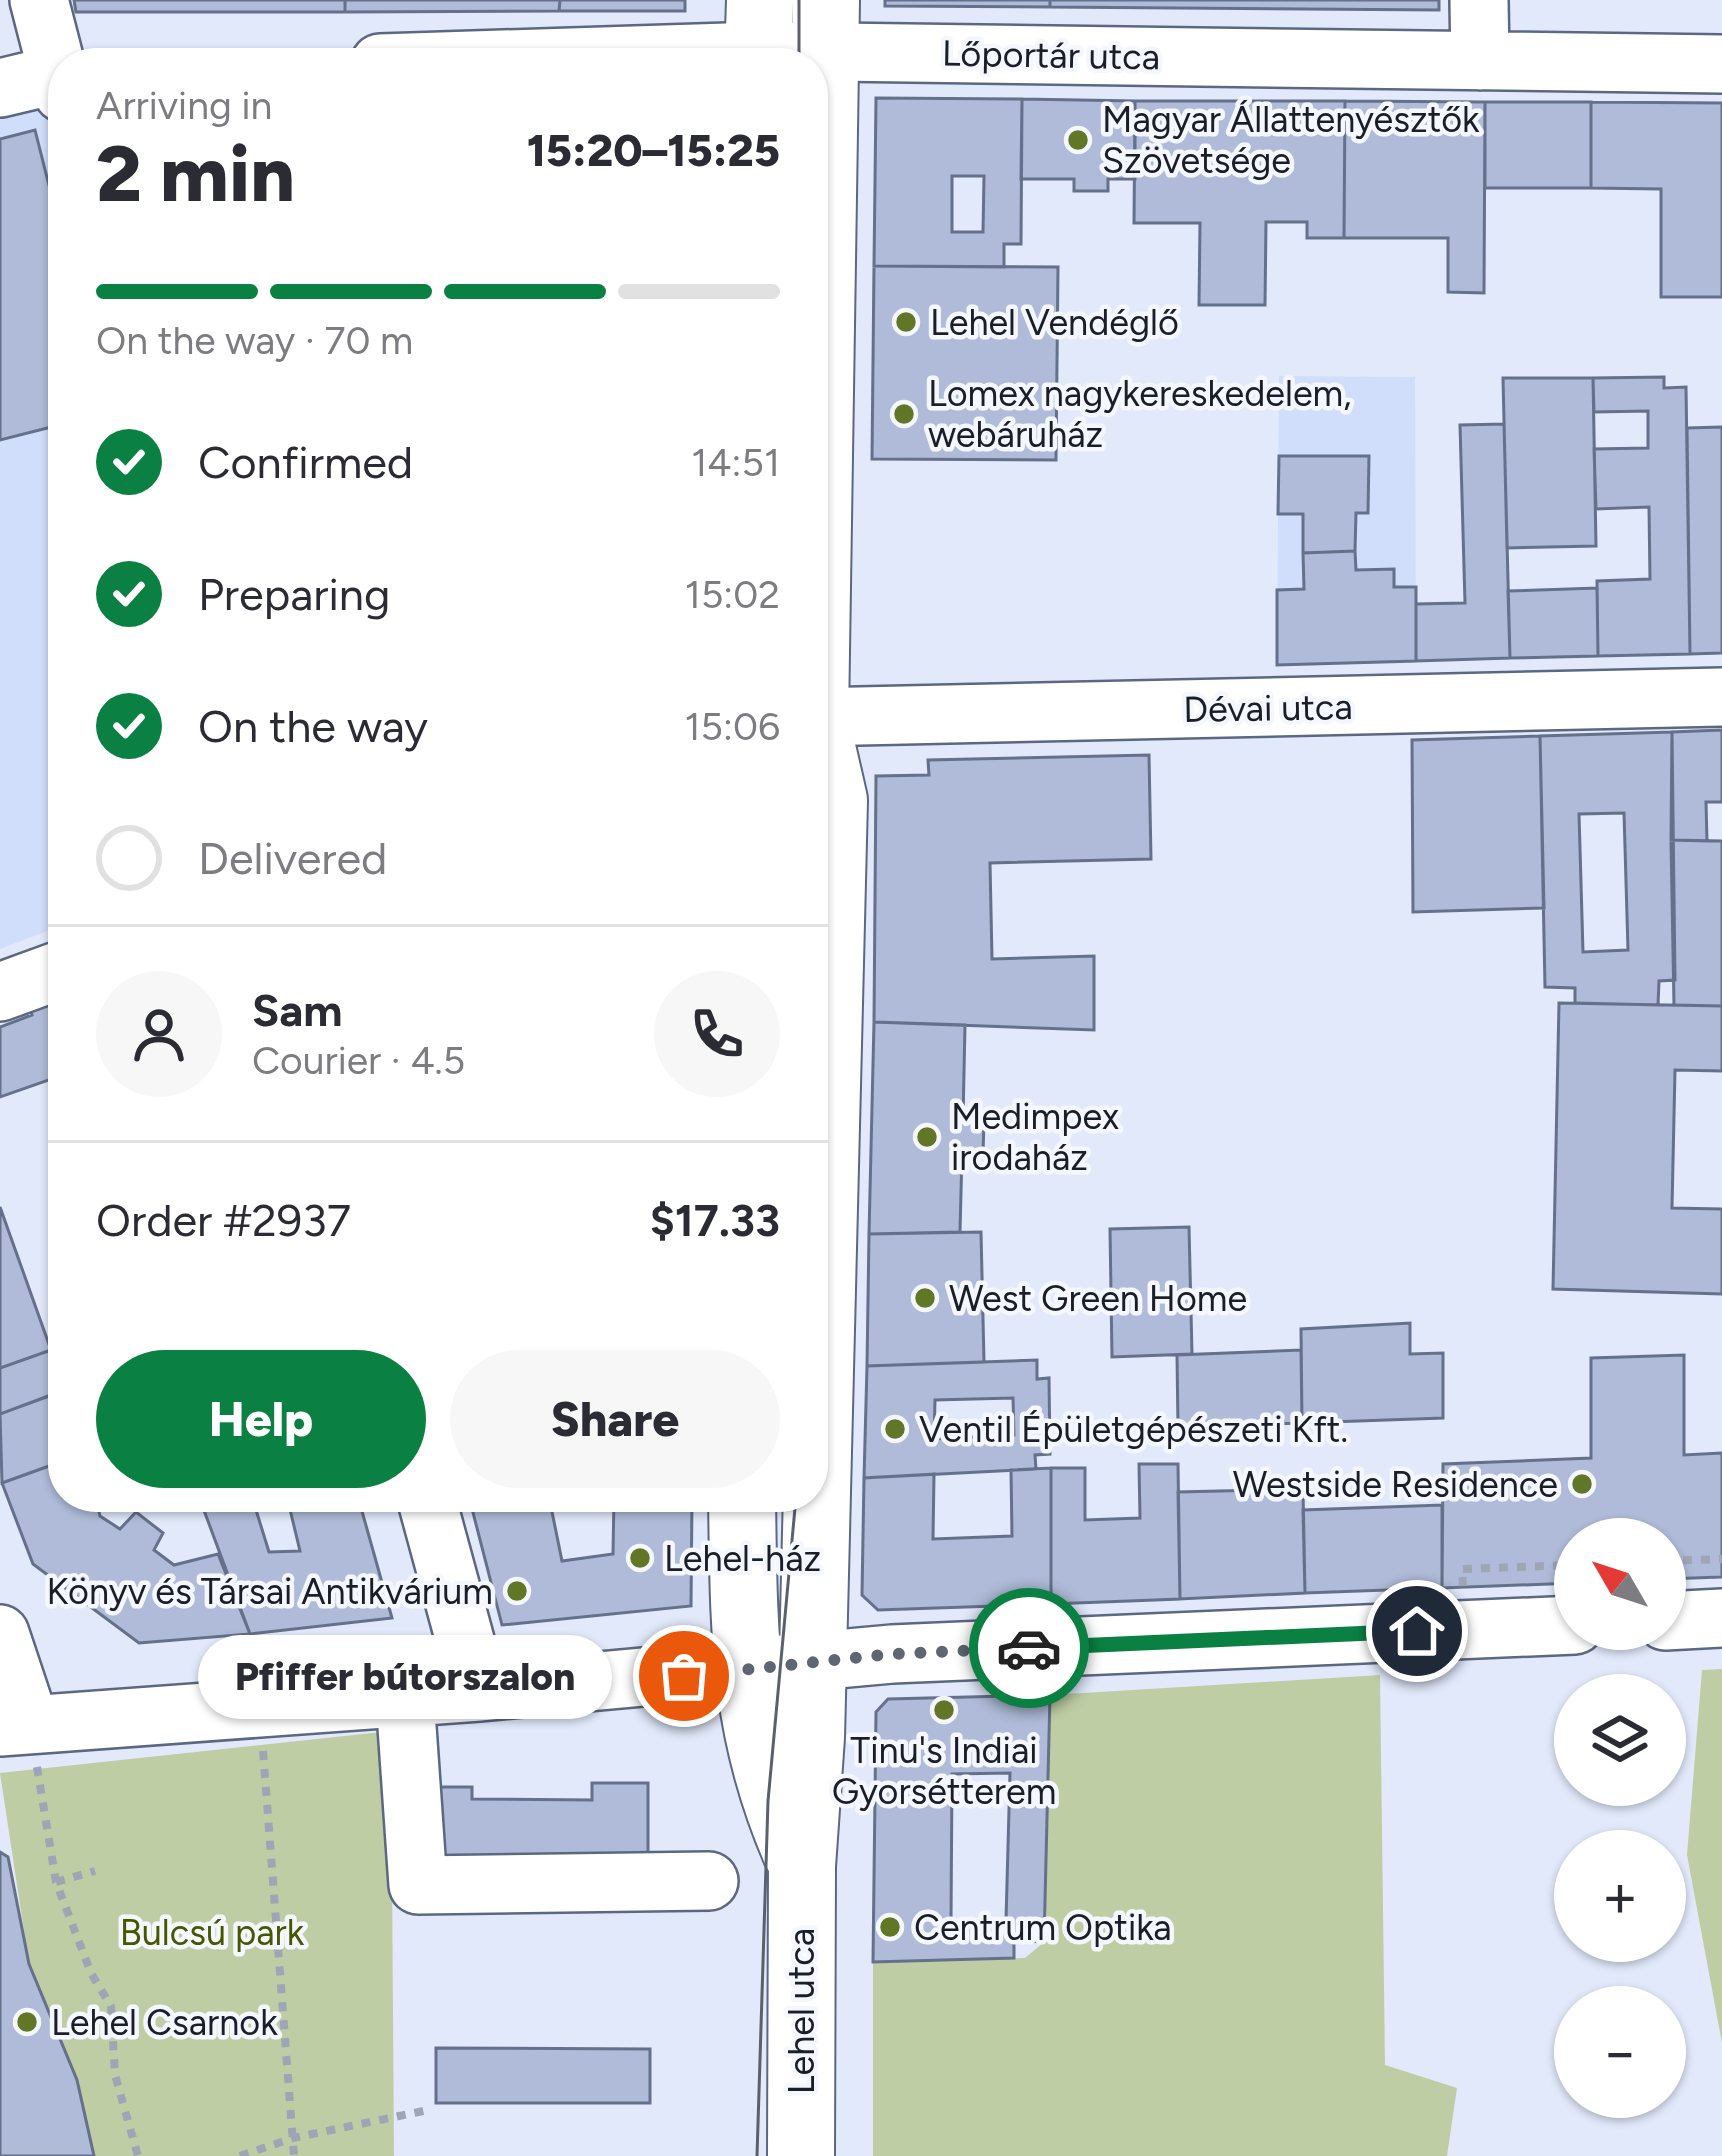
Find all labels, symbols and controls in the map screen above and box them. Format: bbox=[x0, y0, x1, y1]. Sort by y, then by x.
street label: Lőportár utca bbox=[942, 32, 1160, 78]
text: Arriving in bbox=[96, 82, 272, 129]
place label: Magyar Állattenyésztők Szövetsége bbox=[1102, 98, 1480, 182]
text: 15:20–15:25 bbox=[527, 123, 780, 177]
text: 2 min bbox=[96, 127, 295, 221]
marker: Magyar Állattenyésztők Szövetsége bbox=[1065, 127, 1091, 153]
place label: Lehel Vendéglő bbox=[930, 301, 1179, 344]
marker: Lehel Vendéglő bbox=[893, 309, 919, 335]
text: On the way · 70 m bbox=[96, 317, 413, 364]
place label: Lomex nagykereskedelem, webáruház bbox=[928, 372, 1351, 456]
marker: Lomex nagykereskedelem, webáruház bbox=[891, 401, 917, 427]
icon: check bbox=[96, 429, 162, 495]
text: Confirmed bbox=[198, 435, 413, 489]
text: 14:51 bbox=[691, 439, 780, 486]
icon: check bbox=[96, 561, 162, 627]
text: Preparing bbox=[198, 567, 390, 621]
text: 15:02 bbox=[685, 571, 780, 618]
street label: Dévai utca bbox=[1183, 685, 1353, 731]
icon: check bbox=[96, 693, 162, 759]
text: On the way bbox=[198, 699, 428, 753]
text: 15:06 bbox=[685, 703, 780, 750]
text: Delivered bbox=[198, 831, 387, 885]
button: person bbox=[96, 971, 222, 1097]
button: phone bbox=[654, 971, 780, 1097]
text: Sam bbox=[252, 983, 343, 1037]
text: Courier · 4.5 bbox=[252, 1037, 465, 1084]
place label: Medimpex irodaház bbox=[951, 1095, 1119, 1179]
marker: Medimpex irodaház bbox=[914, 1124, 940, 1150]
text: Order #2937 bbox=[96, 1193, 351, 1247]
text: $17.33 bbox=[650, 1193, 780, 1247]
place label: West Green Home bbox=[949, 1277, 1247, 1320]
marker: West Green Home bbox=[912, 1285, 938, 1311]
button: Help bbox=[96, 1350, 426, 1488]
button: Share bbox=[450, 1350, 780, 1488]
place label: Ventil Épületgépészeti Kft. bbox=[919, 1408, 1348, 1451]
marker: Ventil Épületgépészeti Kft. bbox=[882, 1416, 908, 1442]
place label: Westside Residence bbox=[1233, 1463, 1558, 1506]
marker: Westside Residence bbox=[1569, 1471, 1595, 1497]
north arrow bbox=[1554, 1518, 1686, 1650]
map controls bbox=[1554, 1518, 1686, 2118]
place label: Lehel-ház bbox=[664, 1537, 821, 1580]
marker: Lehel-ház bbox=[627, 1545, 653, 1571]
place label: Könyv és Társai Antikvárium bbox=[46, 1570, 493, 1613]
marker: Könyv és Társai Antikvárium bbox=[504, 1578, 530, 1604]
pin bbox=[1366, 1580, 1468, 1682]
courier bbox=[969, 1588, 1089, 1708]
icon: home bbox=[1384, 1598, 1450, 1664]
icon: car bbox=[996, 1615, 1062, 1681]
pin bbox=[633, 1625, 735, 1727]
callout: Pfiffer bútorszalon bbox=[198, 1634, 612, 1718]
icon: bag bbox=[651, 1643, 717, 1709]
text: Pfiffer bútorszalon bbox=[235, 1653, 575, 1700]
button: layers bbox=[1554, 1674, 1686, 1806]
marker: Tinu's Indiai Gyorsétterem bbox=[931, 1697, 957, 1723]
place label: Tinu's Indiai Gyorsétterem bbox=[832, 1729, 1056, 1813]
button: + bbox=[1554, 1830, 1686, 1962]
place label: Centrum Optika bbox=[914, 1906, 1172, 1949]
park label: Bulcsú park bbox=[120, 1911, 305, 1954]
marker: Centrum Optika bbox=[877, 1914, 903, 1940]
street label: Lehel utca bbox=[780, 1928, 823, 2094]
button: − bbox=[1554, 1986, 1686, 2118]
place label: Lehel Csarnok bbox=[51, 2001, 278, 2044]
marker: Lehel Csarnok bbox=[14, 2009, 40, 2035]

